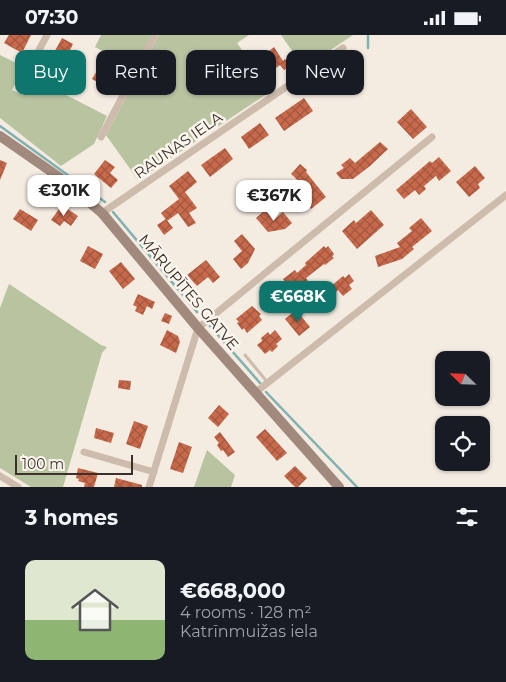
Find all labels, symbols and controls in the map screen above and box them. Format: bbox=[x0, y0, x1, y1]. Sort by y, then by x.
text: 07:30 bbox=[25, 6, 78, 29]
chip: Buy bbox=[15, 50, 86, 95]
chip: Rent bbox=[96, 50, 176, 95]
chip: Filters bbox=[186, 50, 276, 95]
chip: New bbox=[286, 50, 364, 95]
street label: RAUNAS IELA bbox=[130, 107, 226, 182]
pin: €301K bbox=[29, 175, 99, 217]
pin: €367K bbox=[239, 179, 309, 222]
text: €301K bbox=[38, 181, 90, 200]
text: €367K bbox=[247, 186, 301, 205]
street label: MĀRUPĪTES GATVE bbox=[135, 230, 243, 354]
pin: €668K bbox=[263, 281, 333, 323]
text: €668K bbox=[270, 287, 326, 306]
north arrow bbox=[435, 351, 490, 406]
map controls bbox=[435, 351, 490, 471]
button: locate bbox=[435, 416, 490, 471]
scale bar bbox=[15, 452, 132, 475]
text: 100 m bbox=[22, 455, 64, 473]
icon: filters bbox=[453, 503, 481, 531]
text: 3 homes bbox=[25, 505, 118, 530]
text: €668,000 bbox=[180, 578, 285, 603]
icon: home bbox=[65, 580, 125, 640]
text: 4 rooms · 128 m² bbox=[180, 603, 311, 622]
text: Katrīnmuižas iela bbox=[180, 622, 318, 641]

